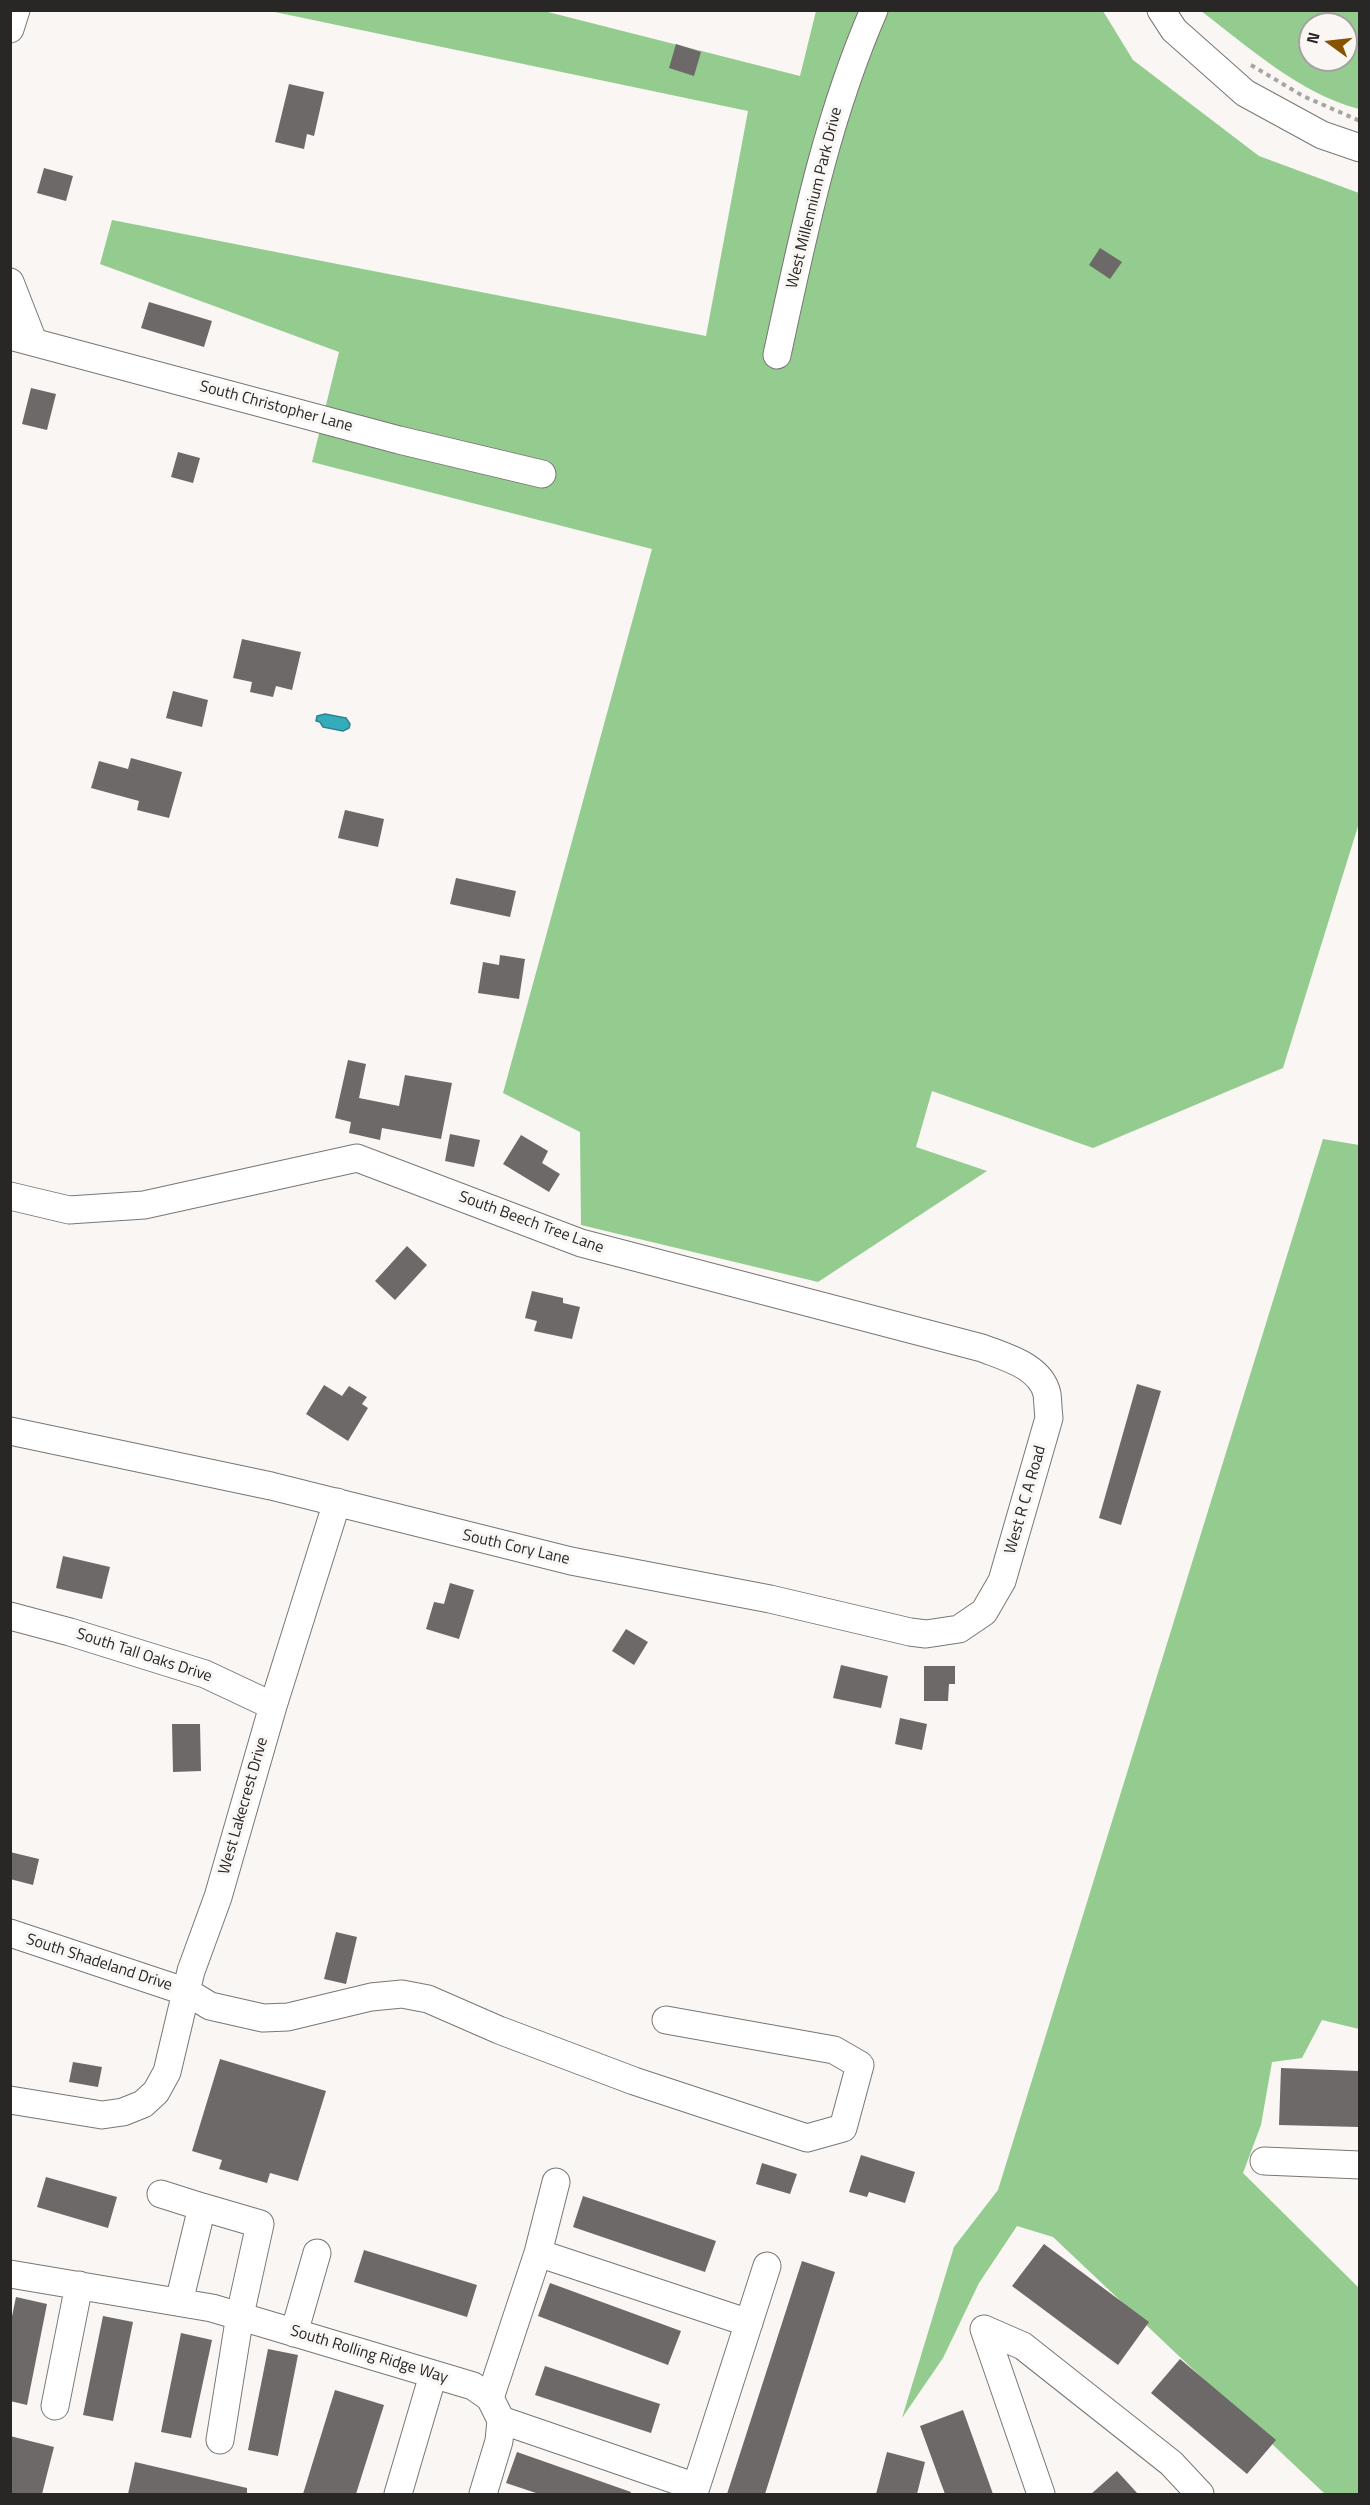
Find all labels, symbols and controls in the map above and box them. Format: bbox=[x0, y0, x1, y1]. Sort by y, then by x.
north arrow bbox=[1298, 12, 1358, 72]
text: N bbox=[1300, 29, 1326, 46]
street label: West Millennium Park Drive bbox=[783, 105, 847, 291]
street label: South Christopher Lane bbox=[197, 377, 355, 437]
street label: South Beech Tree Lane bbox=[456, 1188, 606, 1258]
street label: West R C A Road bbox=[1001, 1444, 1051, 1556]
street label: South Cory Lane bbox=[461, 1526, 571, 1570]
street label: South Tall Oaks Drive bbox=[74, 1625, 214, 1687]
street label: West Lakecrest Drive bbox=[215, 1735, 273, 1877]
street label: South Shadeland Drive bbox=[24, 1930, 174, 1996]
street label: South Rolling Ridge Way bbox=[288, 2322, 450, 2388]

